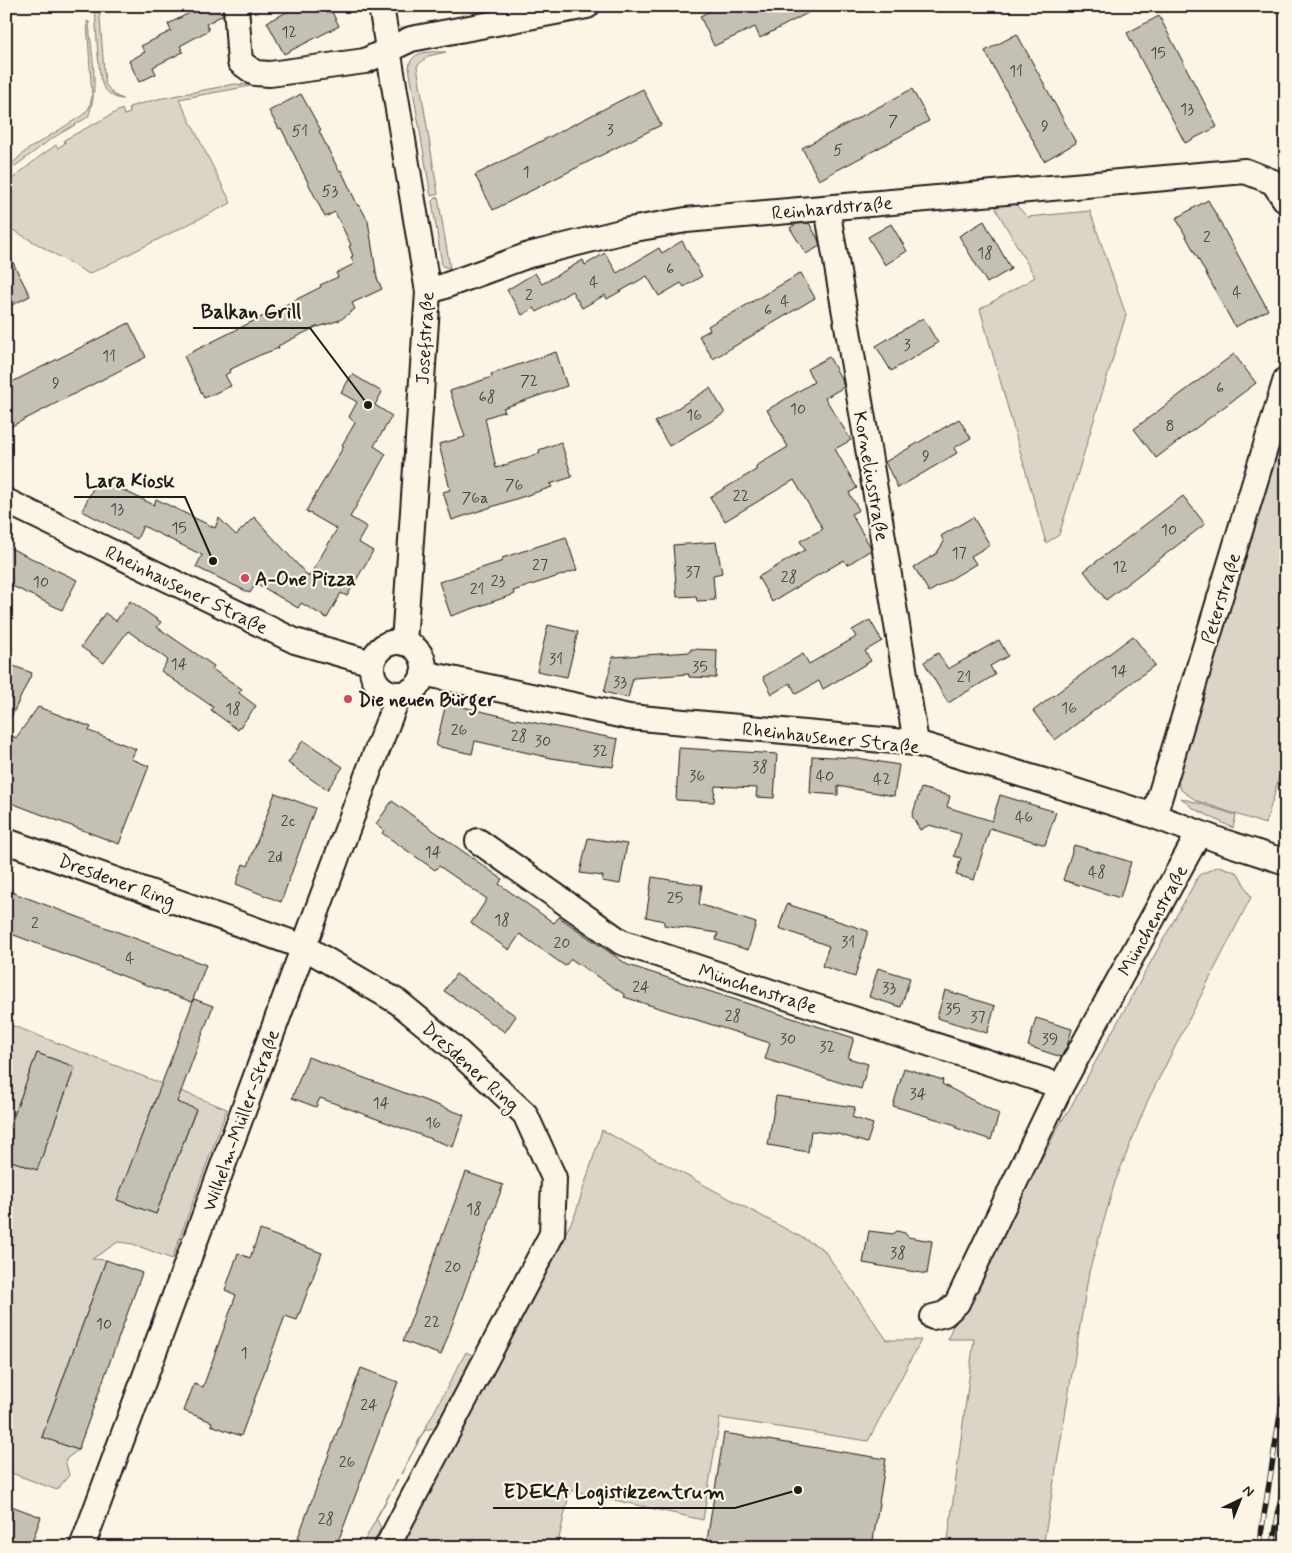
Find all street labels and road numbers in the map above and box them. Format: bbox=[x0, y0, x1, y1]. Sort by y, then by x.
street label: Reinhardstraße bbox=[771, 191, 894, 226]
street label: Josefstraße bbox=[411, 291, 440, 385]
street label: Korneliusstraße bbox=[847, 409, 894, 543]
street label: Rheinhausener Straße bbox=[101, 540, 272, 641]
street label: Peterstraße bbox=[1196, 550, 1247, 647]
street label: Rheinhausener Straße bbox=[741, 717, 921, 760]
street label: Dresdener Ring bbox=[54, 849, 178, 916]
street label: Münchenstraße bbox=[1112, 861, 1194, 981]
street label: Münchenstraße bbox=[695, 958, 820, 1020]
street label: Dresdener Ring bbox=[415, 1017, 524, 1119]
street label: Wilhelm-Müller-Straße bbox=[197, 1026, 286, 1215]

